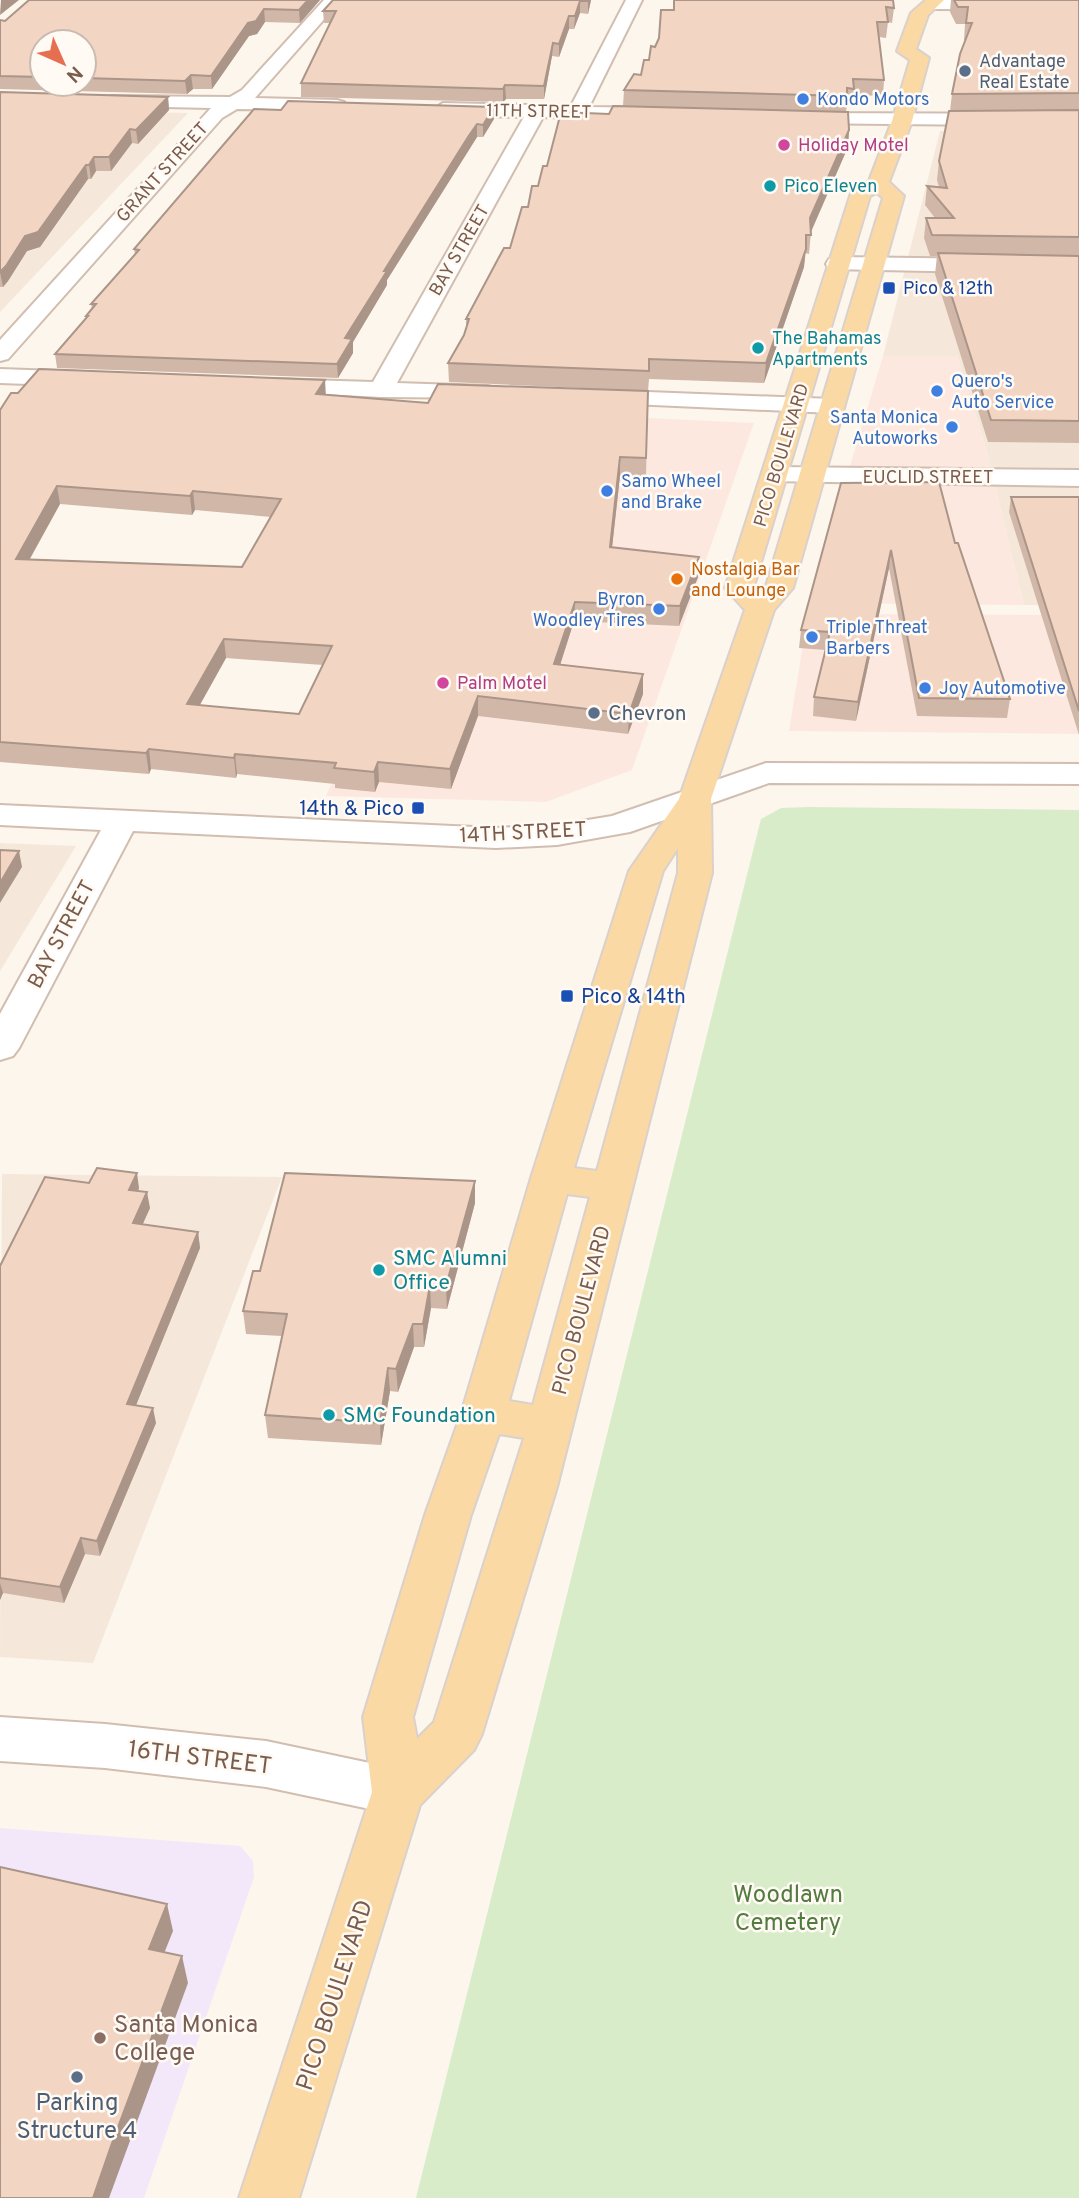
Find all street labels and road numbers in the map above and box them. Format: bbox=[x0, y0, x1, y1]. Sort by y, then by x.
street label: 11TH STREET bbox=[486, 100, 592, 125]
street label: GRANT STREET bbox=[112, 118, 214, 228]
street label: BAY STREET bbox=[425, 201, 496, 301]
street label: PICO BOULEVARD bbox=[750, 381, 815, 530]
street label: EUCLID STREET bbox=[862, 467, 994, 490]
street label: 14TH STREET bbox=[459, 817, 587, 850]
street label: BAY STREET bbox=[23, 876, 102, 993]
street label: PICO BOULEVARD bbox=[547, 1223, 618, 1398]
street label: 16TH STREET bbox=[126, 1735, 273, 1783]
street label: PICO BOULEVARD bbox=[291, 1896, 381, 2095]

